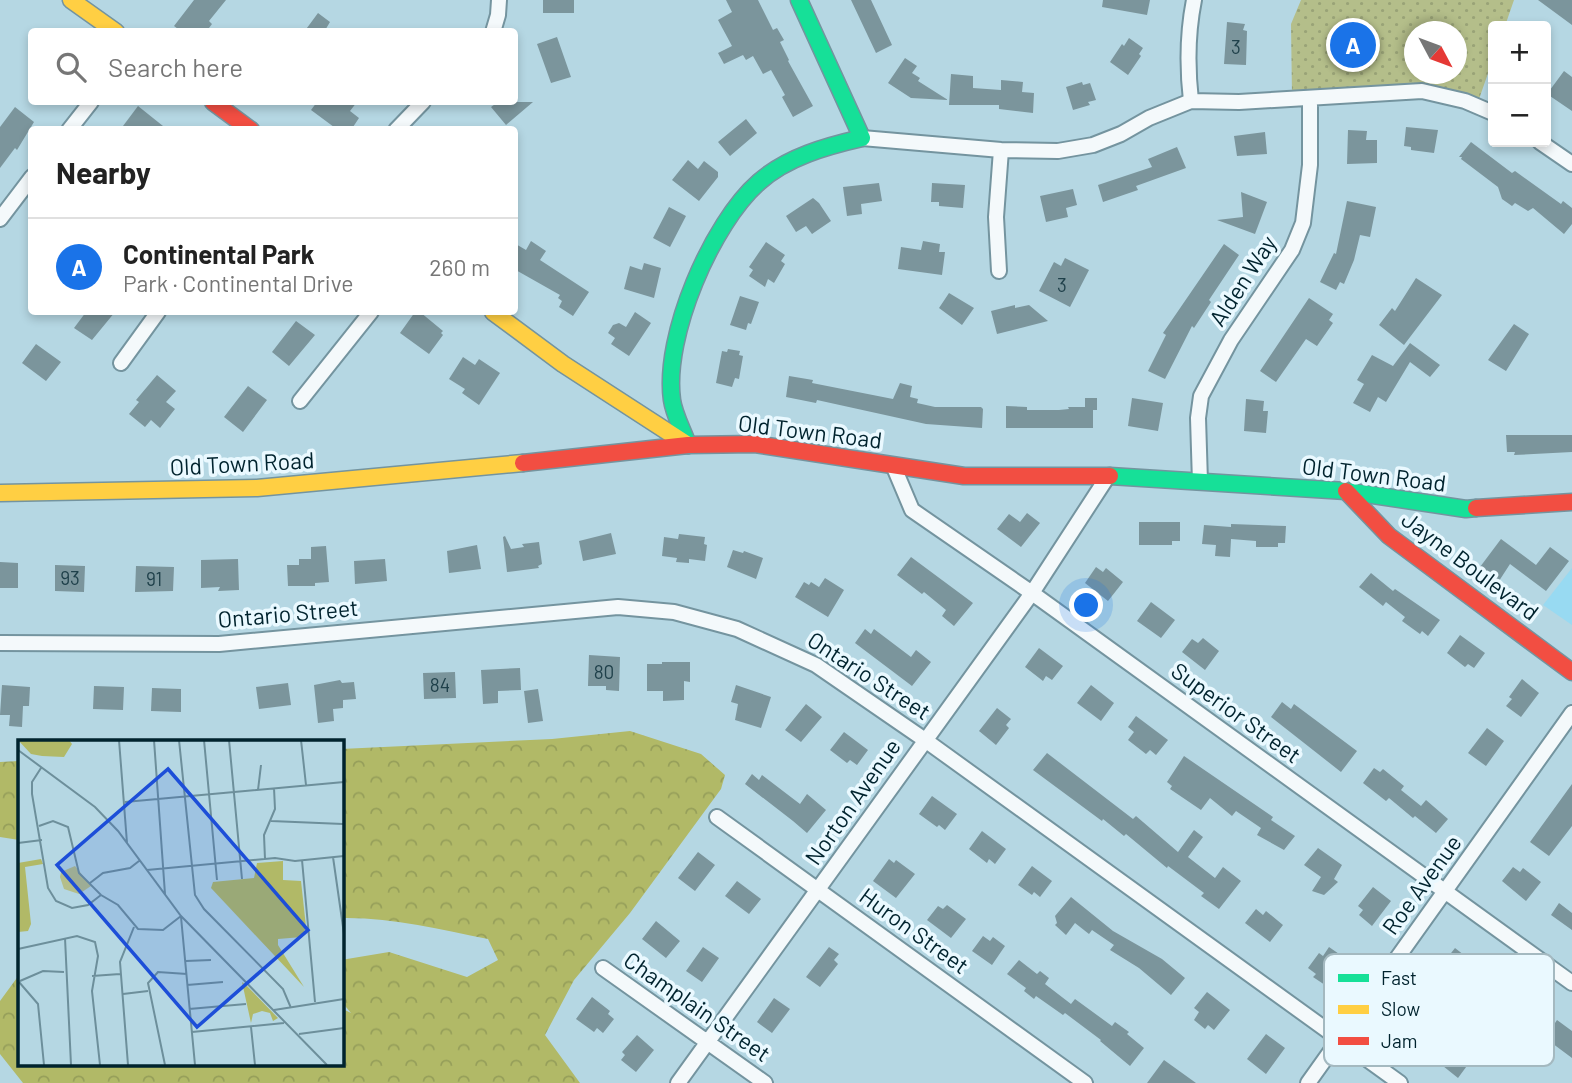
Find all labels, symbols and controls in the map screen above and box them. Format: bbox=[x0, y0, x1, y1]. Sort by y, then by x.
pin: A bbox=[1330, 19, 1376, 71]
north arrow bbox=[1404, 21, 1467, 84]
map controls bbox=[1488, 21, 1551, 147]
button: + bbox=[1488, 21, 1551, 84]
search box bbox=[28, 28, 518, 105]
house number: 3 bbox=[1231, 35, 1241, 58]
icon: search bbox=[52, 48, 90, 86]
text: Search here bbox=[108, 51, 243, 82]
button: − bbox=[1488, 84, 1551, 147]
text: Nearby bbox=[56, 154, 151, 190]
street label: Alden Way bbox=[1203, 230, 1282, 331]
text: Continental Park bbox=[123, 238, 315, 269]
text: A bbox=[71, 253, 87, 281]
text: 260 m bbox=[429, 253, 490, 281]
text: Park · Continental Drive bbox=[123, 269, 353, 297]
house number: 3 bbox=[1057, 273, 1067, 296]
street label: Old Town Road bbox=[737, 408, 884, 454]
street label: Old Town Road bbox=[169, 445, 315, 481]
street label: Old Town Road bbox=[1301, 451, 1448, 497]
street label: Jayne Boulevard bbox=[1397, 505, 1545, 626]
house number: 93 bbox=[60, 566, 80, 589]
house number: 91 bbox=[146, 567, 162, 590]
your location bbox=[1069, 588, 1103, 622]
street label: Ontario Street bbox=[216, 593, 359, 633]
street label: Ontario Street bbox=[803, 625, 936, 725]
street label: Superior Street bbox=[1166, 656, 1307, 769]
house number: 80 bbox=[594, 660, 614, 683]
house number: 84 bbox=[430, 673, 450, 696]
street label: Norton Avenue bbox=[798, 733, 906, 870]
inset map bbox=[18, 740, 343, 1066]
street label: Roe Avenue bbox=[1376, 829, 1467, 940]
street label: Huron Street bbox=[855, 881, 975, 979]
street label: Champlain Street bbox=[619, 945, 776, 1067]
legend bbox=[1324, 954, 1554, 1066]
text: Fast bbox=[1381, 966, 1417, 989]
text: Slow bbox=[1381, 997, 1420, 1020]
text: Jam bbox=[1381, 1029, 1417, 1052]

